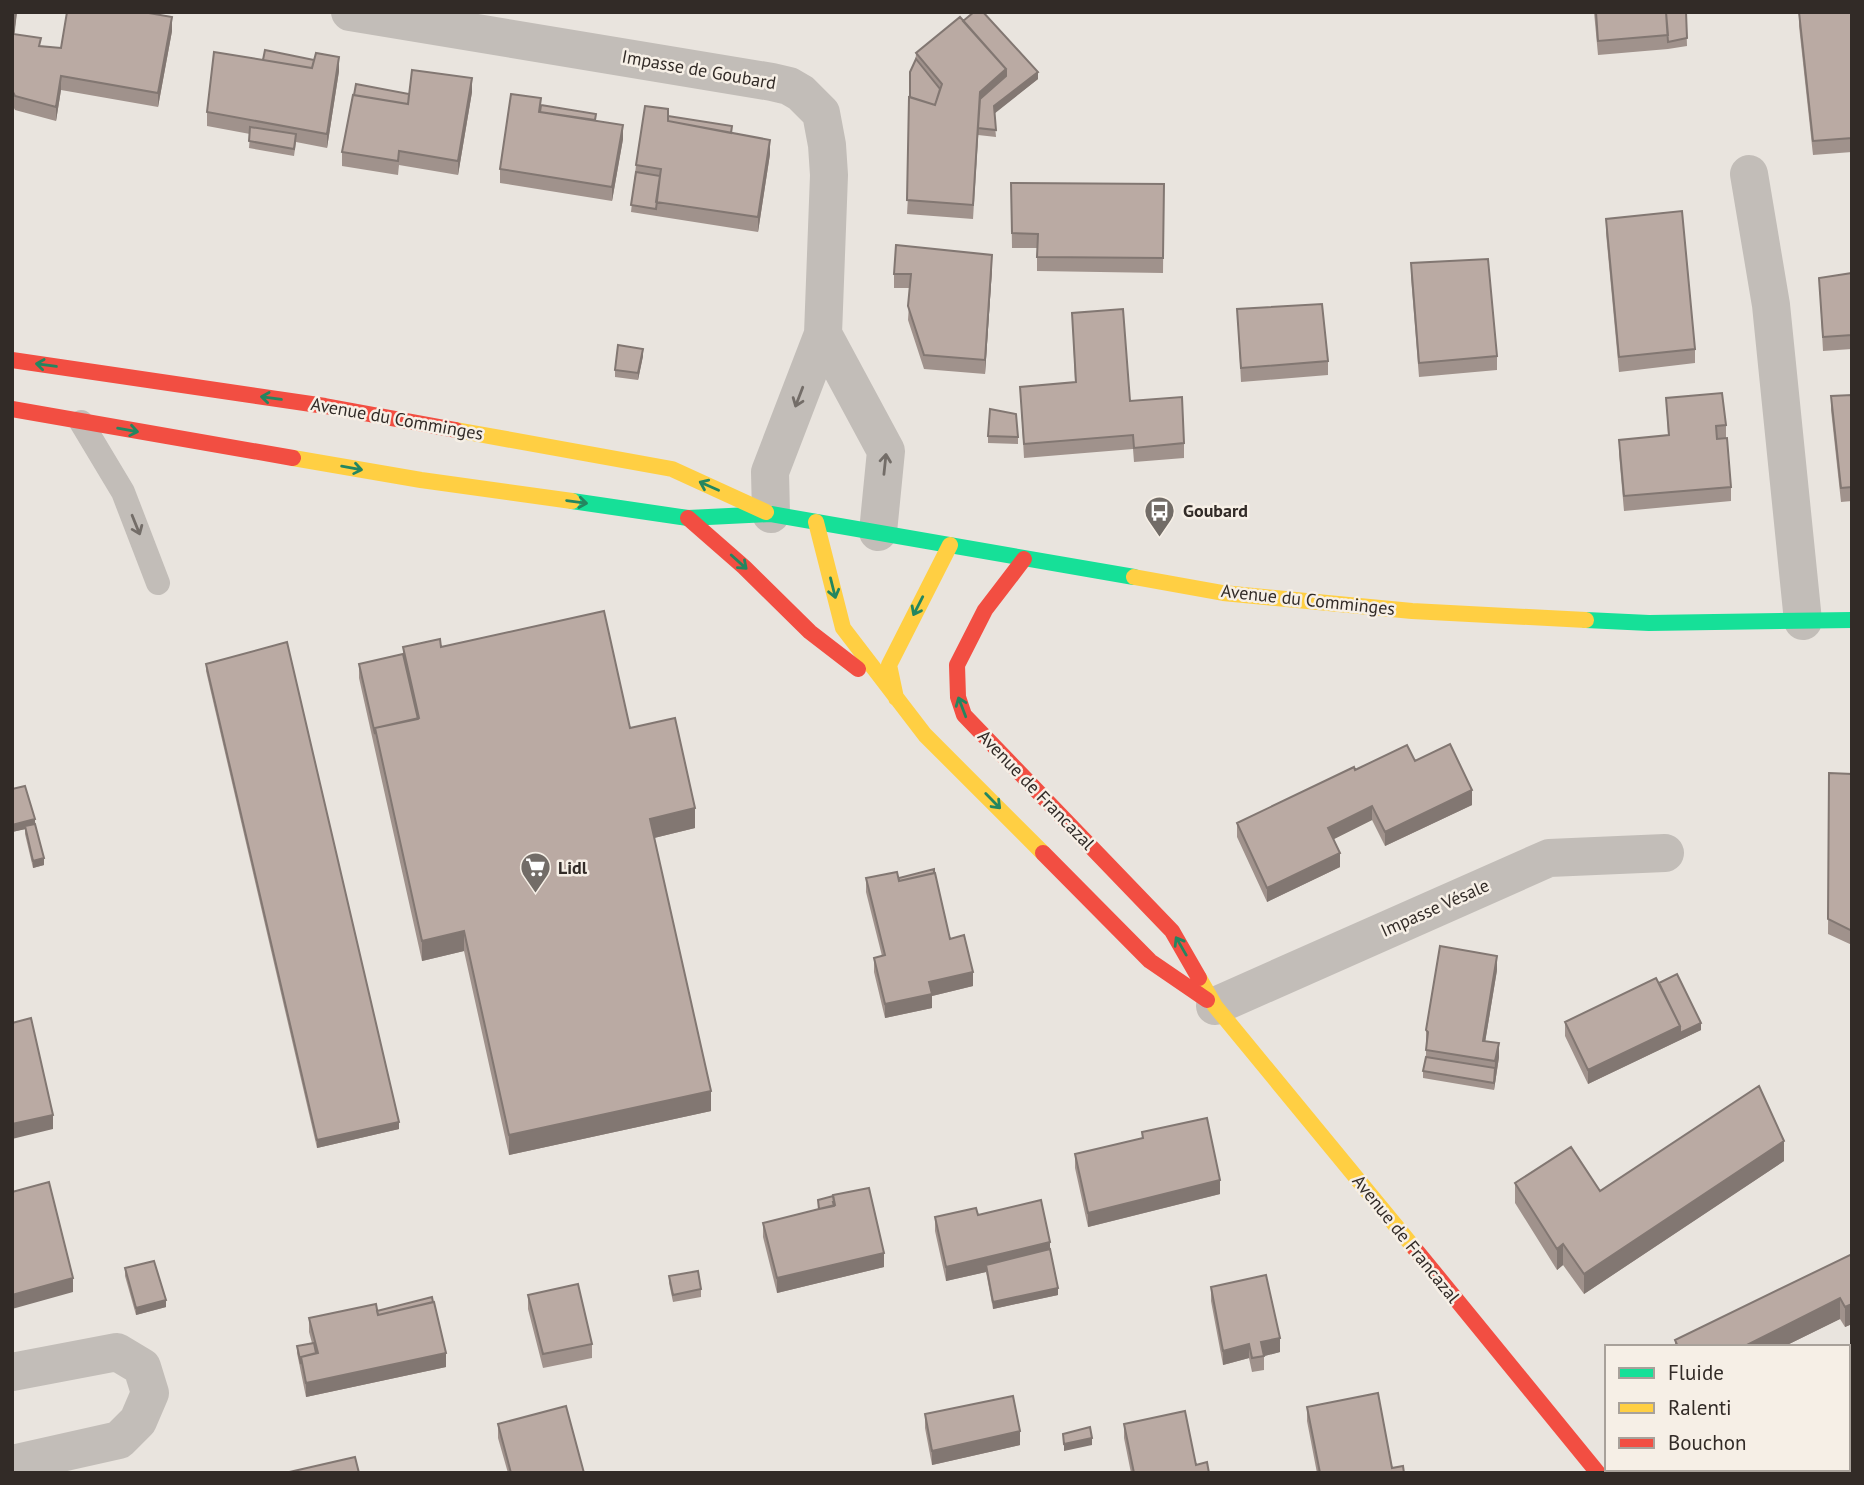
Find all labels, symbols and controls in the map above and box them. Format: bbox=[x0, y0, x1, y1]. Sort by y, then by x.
street label: Impasse de Goubard bbox=[620, 45, 778, 94]
one-way arrow bbox=[35, 358, 58, 371]
one-way arrow bbox=[792, 386, 804, 408]
one-way arrow bbox=[260, 391, 283, 404]
street label: Avenue du Comminges bbox=[309, 392, 485, 445]
one-way arrow bbox=[116, 424, 139, 437]
one-way arrow bbox=[879, 454, 892, 476]
one-way arrow bbox=[340, 462, 363, 475]
one-way arrow bbox=[699, 479, 720, 492]
bus stop icon: Goubard bbox=[1143, 494, 1177, 538]
one-way arrow bbox=[565, 496, 588, 509]
place label: Goubard bbox=[1183, 499, 1248, 522]
one-way arrow bbox=[130, 514, 143, 536]
one-way arrow bbox=[730, 554, 747, 571]
one-way arrow bbox=[827, 576, 840, 599]
street label: Avenue du Comminges bbox=[1220, 579, 1396, 620]
one-way arrow bbox=[911, 595, 925, 616]
one-way arrow bbox=[955, 697, 968, 718]
street label: Avenue de Francazal bbox=[973, 725, 1100, 855]
one-way arrow bbox=[984, 792, 1001, 809]
supermarket icon: Lidl bbox=[518, 851, 552, 895]
place label: Lidl bbox=[558, 856, 588, 879]
street label: Impasse Vésale bbox=[1377, 873, 1493, 942]
one-way arrow bbox=[1174, 937, 1188, 957]
street label: Avenue de Francazal bbox=[1348, 1170, 1466, 1308]
legend bbox=[1605, 1345, 1850, 1471]
text: Fluide bbox=[1668, 1359, 1724, 1386]
text: Ralenti bbox=[1668, 1394, 1732, 1421]
text: Bouchon bbox=[1668, 1429, 1747, 1456]

